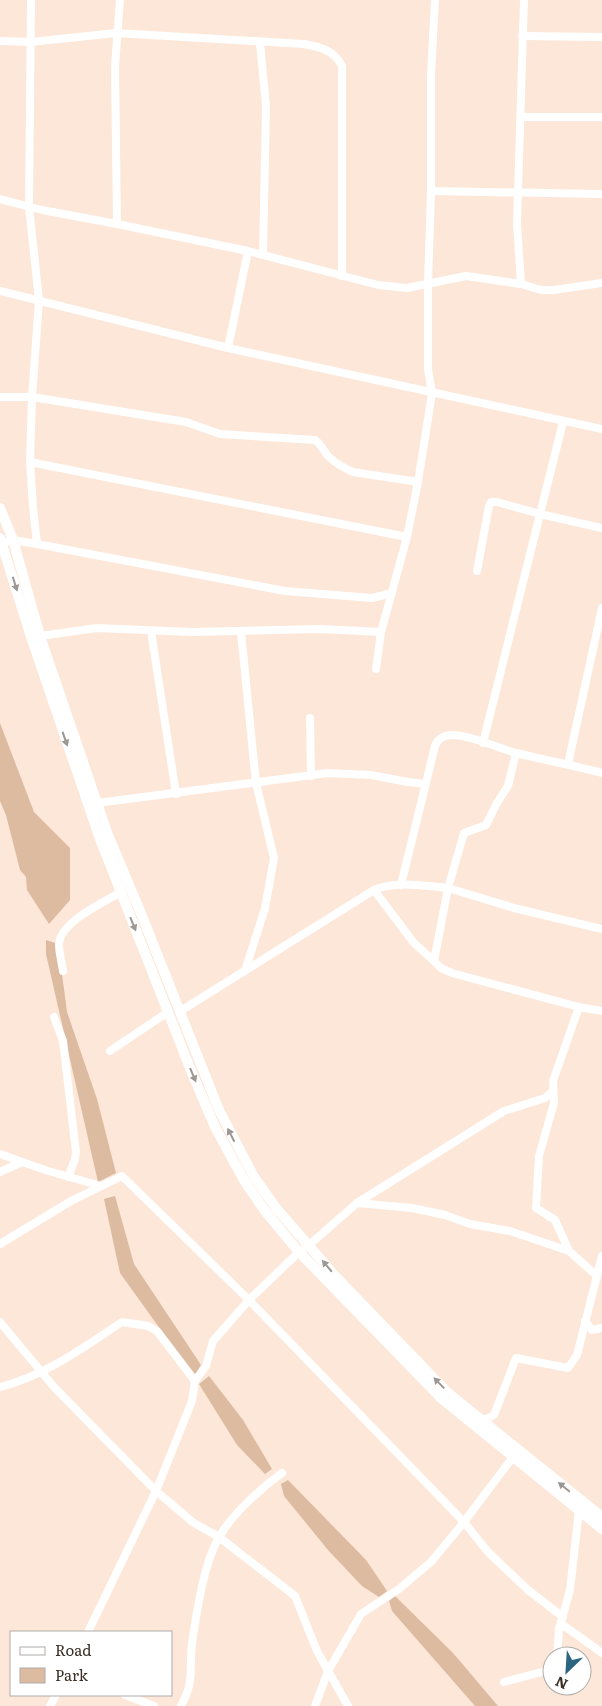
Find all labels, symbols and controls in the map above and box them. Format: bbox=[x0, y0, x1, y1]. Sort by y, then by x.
one-way arrow bbox=[11, 577, 19, 592]
one-way arrow bbox=[61, 732, 69, 747]
one-way arrow bbox=[129, 917, 137, 932]
one-way arrow bbox=[189, 1068, 197, 1083]
one-way arrow bbox=[227, 1128, 235, 1142]
one-way arrow bbox=[321, 1259, 332, 1272]
one-way arrow bbox=[433, 1378, 445, 1390]
one-way arrow bbox=[558, 1481, 571, 1492]
legend bbox=[10, 1631, 172, 1696]
text: Road bbox=[55, 1638, 91, 1661]
north arrow bbox=[542, 1646, 592, 1696]
text: Park bbox=[55, 1663, 89, 1686]
text: N bbox=[551, 1672, 571, 1695]

